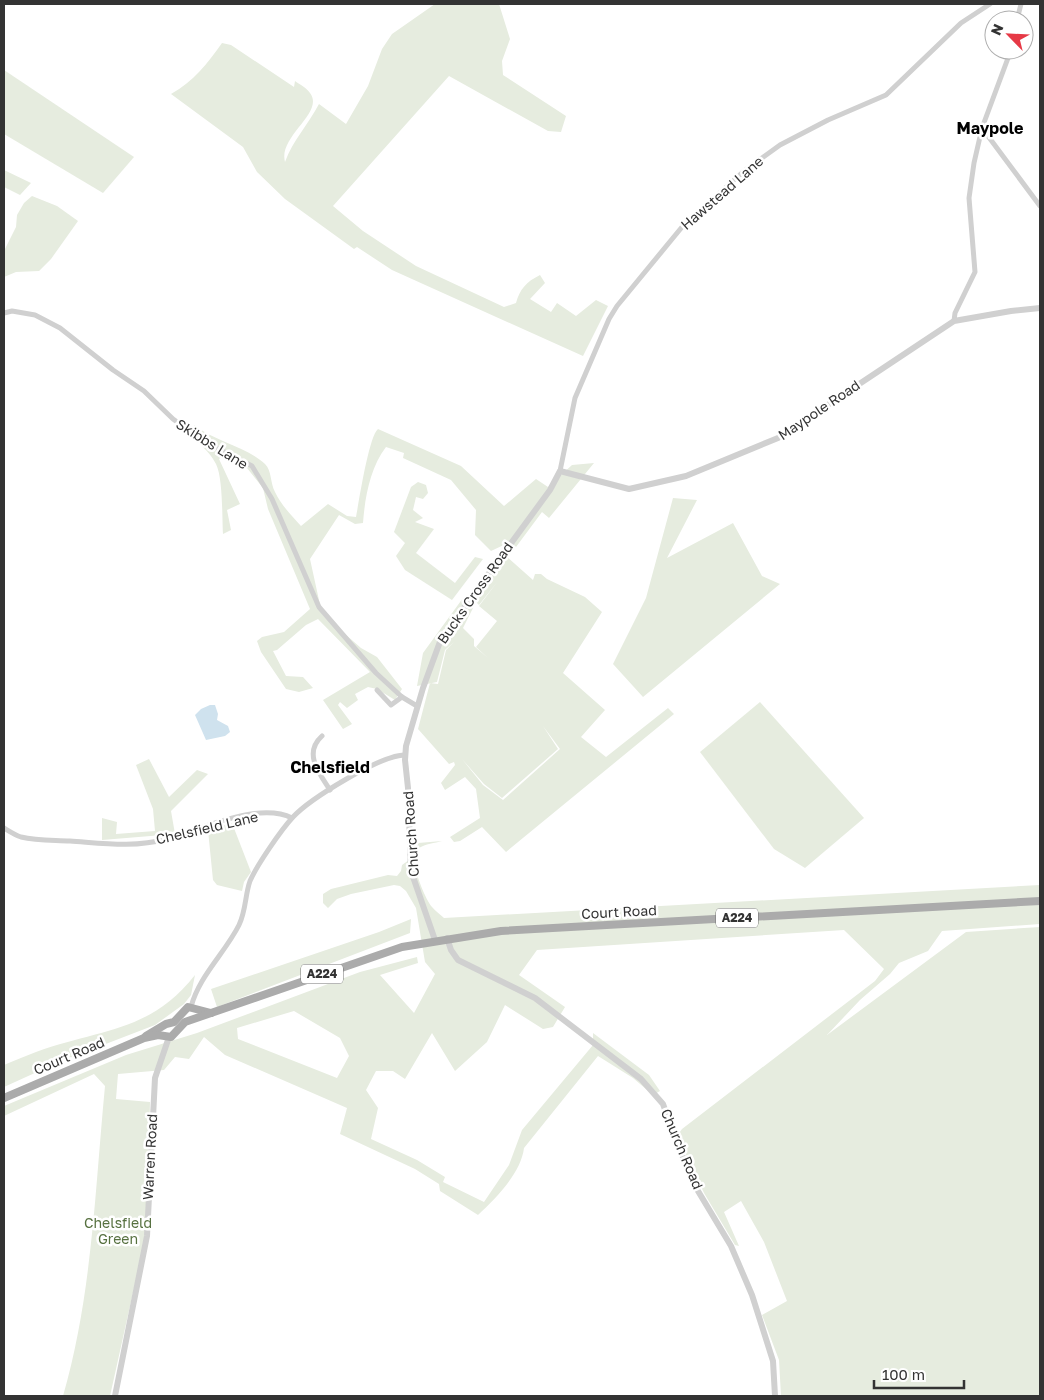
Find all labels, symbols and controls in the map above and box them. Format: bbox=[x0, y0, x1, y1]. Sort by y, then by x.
north arrow bbox=[984, 10, 1034, 60]
text: N bbox=[987, 21, 1007, 38]
district label: Maypole bbox=[956, 118, 1024, 138]
street label: Hawstead Lane bbox=[677, 152, 766, 233]
street label: Maypole Road bbox=[775, 376, 863, 443]
street label: Skibbs Lane bbox=[173, 415, 251, 472]
street label: Bucks Cross Road bbox=[433, 539, 516, 647]
district label: Chelsfield bbox=[290, 757, 370, 777]
street label: Church Road bbox=[399, 791, 422, 878]
street label: Chelsfield Lane bbox=[154, 807, 260, 848]
street label: Court Road bbox=[581, 901, 657, 922]
road number: A224 bbox=[716, 908, 758, 928]
road number: A224 bbox=[301, 964, 343, 984]
street label: Court Road bbox=[31, 1033, 107, 1078]
street label: Church Road bbox=[658, 1106, 707, 1192]
street label: Warren Road bbox=[139, 1114, 160, 1200]
park label: Chelsfield Green bbox=[84, 1214, 152, 1247]
scale bar bbox=[874, 1358, 964, 1390]
text: 100 m bbox=[882, 1365, 925, 1383]

